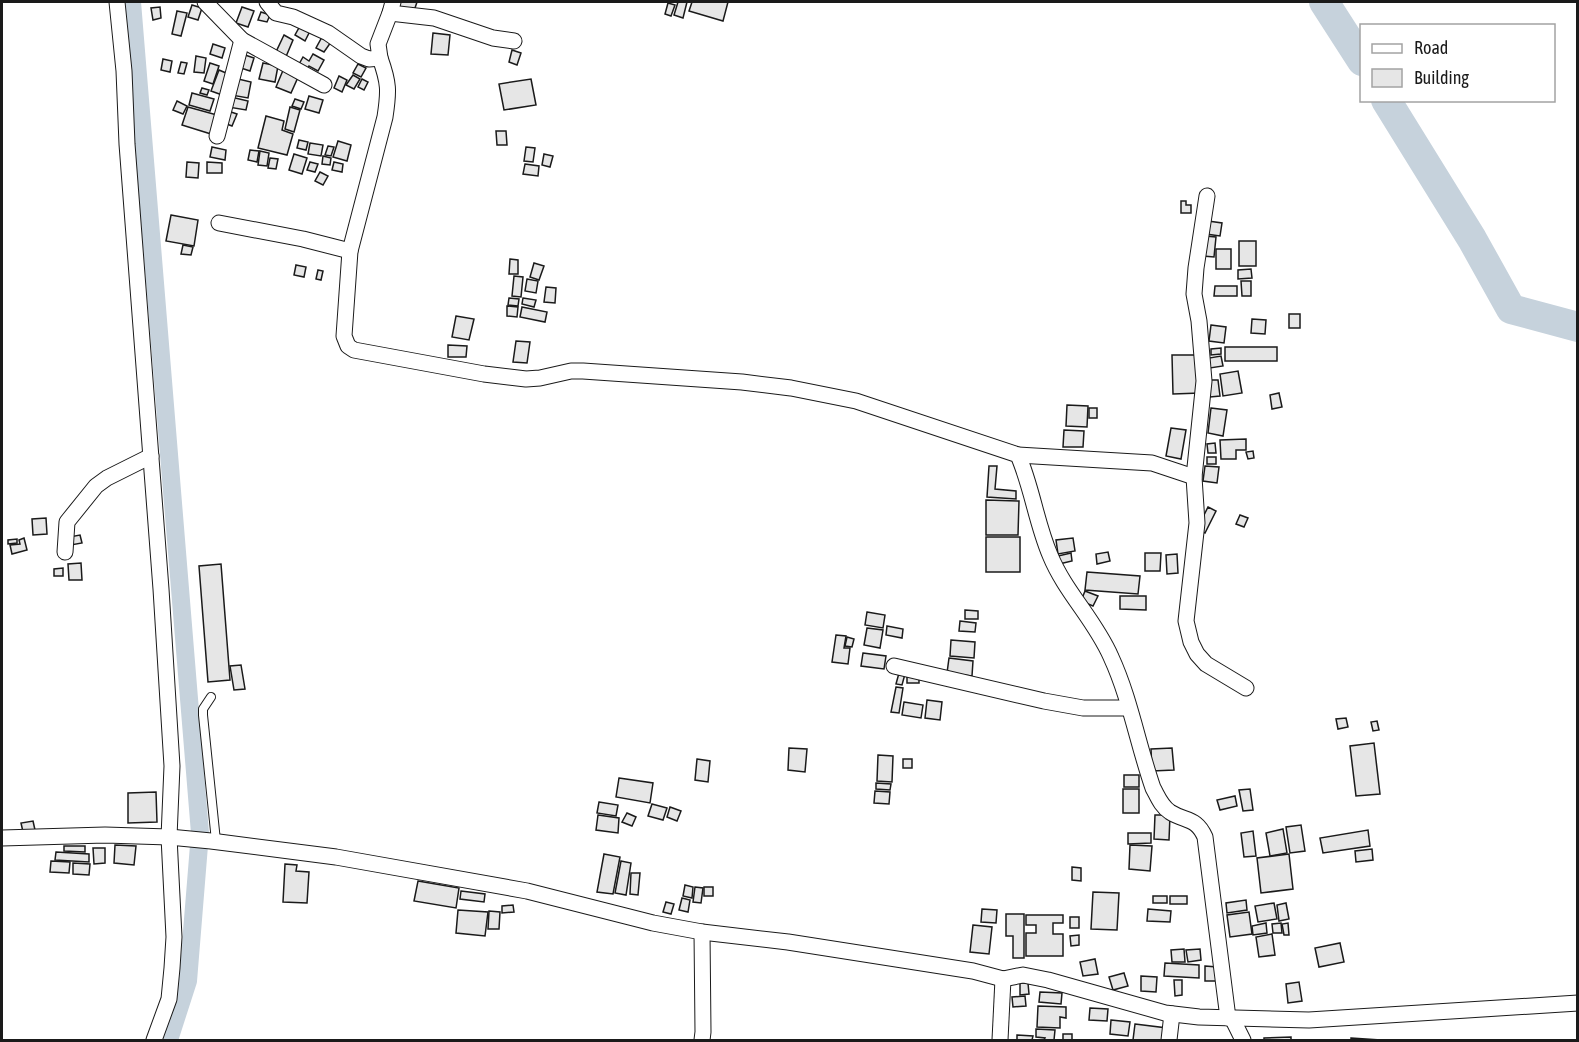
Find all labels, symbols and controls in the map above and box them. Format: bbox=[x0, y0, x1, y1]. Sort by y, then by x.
legend bbox=[1360, 24, 1555, 102]
text: Road bbox=[1414, 37, 1448, 58]
text: Building bbox=[1414, 67, 1469, 88]

